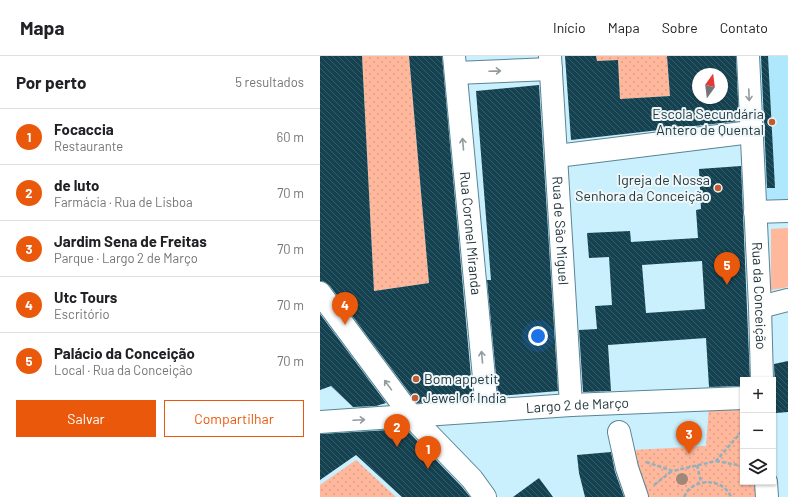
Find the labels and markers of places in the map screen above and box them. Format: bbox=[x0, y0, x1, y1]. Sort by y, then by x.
place label: Escola Secundária Antero de Quental bbox=[652, 105, 764, 138]
marker: Escola Secundária Antero de Quental bbox=[767, 117, 777, 127]
place label: Igreja de Nossa Senhora da Conceição bbox=[575, 171, 710, 204]
marker: Igreja de Nossa Senhora da Conceição bbox=[713, 183, 723, 193]
pin: 5 bbox=[714, 252, 740, 285]
pin: 4 bbox=[332, 292, 358, 325]
place label: Bom appetit bbox=[424, 370, 498, 387]
marker: Bom appetit bbox=[411, 374, 421, 384]
place label: Jewel of India bbox=[423, 389, 506, 406]
marker: Jewel of India bbox=[410, 393, 420, 403]
pin: 2 bbox=[384, 414, 410, 447]
pin: 3 bbox=[676, 421, 702, 454]
pin: 1 bbox=[415, 436, 441, 469]

